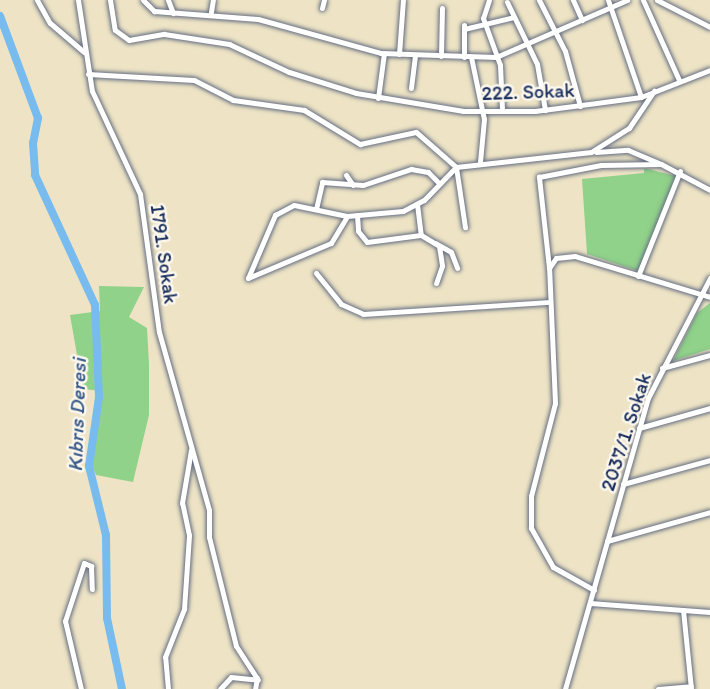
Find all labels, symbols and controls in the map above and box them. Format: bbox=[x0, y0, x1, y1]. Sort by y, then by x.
street label: 222. Sokak bbox=[481, 78, 575, 106]
street label: 1791. Sokak bbox=[145, 203, 183, 305]
water label: Kıbrıs Deresi bbox=[62, 358, 92, 472]
street label: 2037/1. Sokak bbox=[596, 370, 656, 494]

